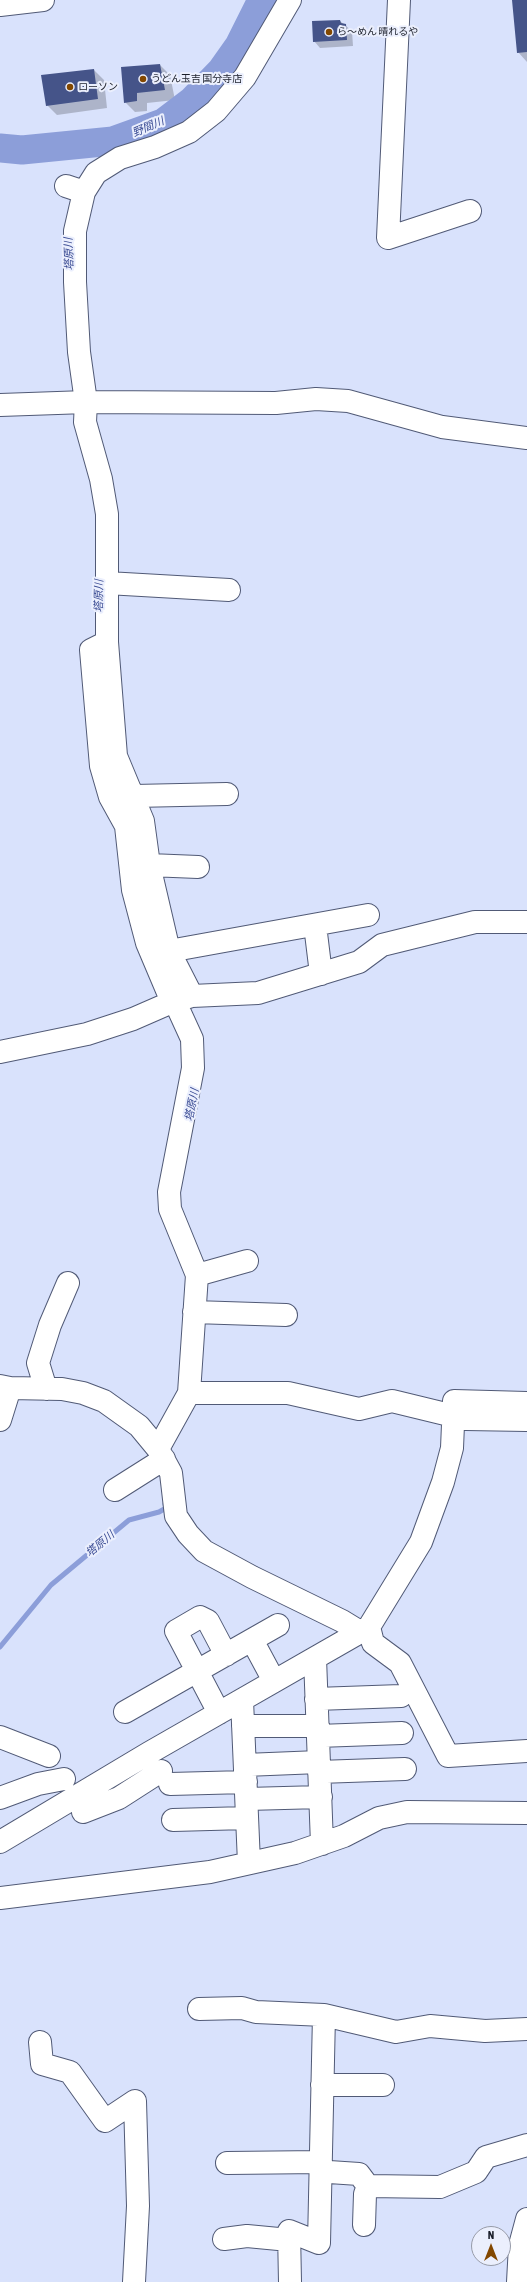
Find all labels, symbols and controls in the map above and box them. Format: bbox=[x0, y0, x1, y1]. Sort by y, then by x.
place label: ら～めん 晴れるや bbox=[337, 26, 418, 38]
marker: ら～めん 晴れるや bbox=[324, 27, 334, 37]
place label: うどん玉吉 国分寺店 bbox=[151, 73, 242, 85]
marker: うどん玉吉 国分寺店 bbox=[138, 74, 148, 84]
place label: ローソン bbox=[78, 81, 118, 93]
marker: ローソン bbox=[65, 82, 75, 92]
water label: 野間川 bbox=[130, 114, 166, 140]
water label: 塔原川 bbox=[62, 237, 76, 271]
water label: 塔原川 bbox=[92, 579, 106, 613]
water label: 塔原川 bbox=[182, 1088, 202, 1122]
water label: 塔原川 bbox=[83, 1528, 117, 1560]
north arrow bbox=[471, 2226, 511, 2266]
text: N bbox=[488, 2229, 494, 2241]

